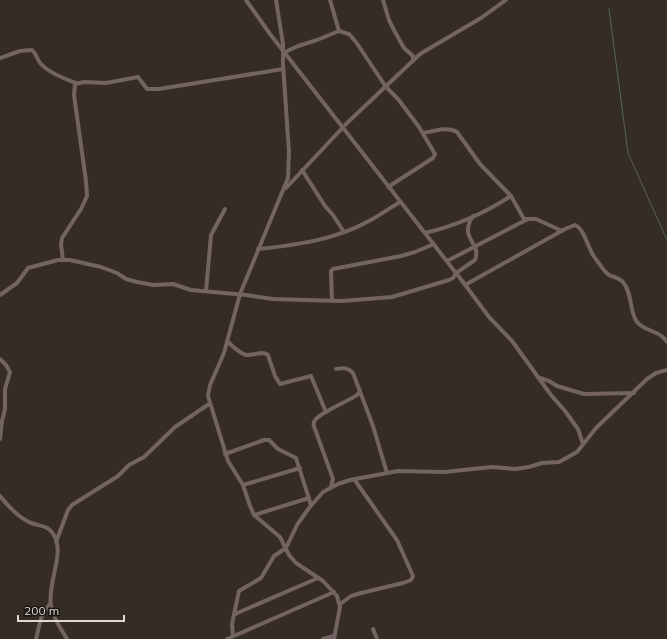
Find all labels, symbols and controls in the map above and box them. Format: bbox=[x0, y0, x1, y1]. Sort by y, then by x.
scale bar bbox=[18, 597, 124, 623]
text: 200 m bbox=[24, 603, 59, 618]

